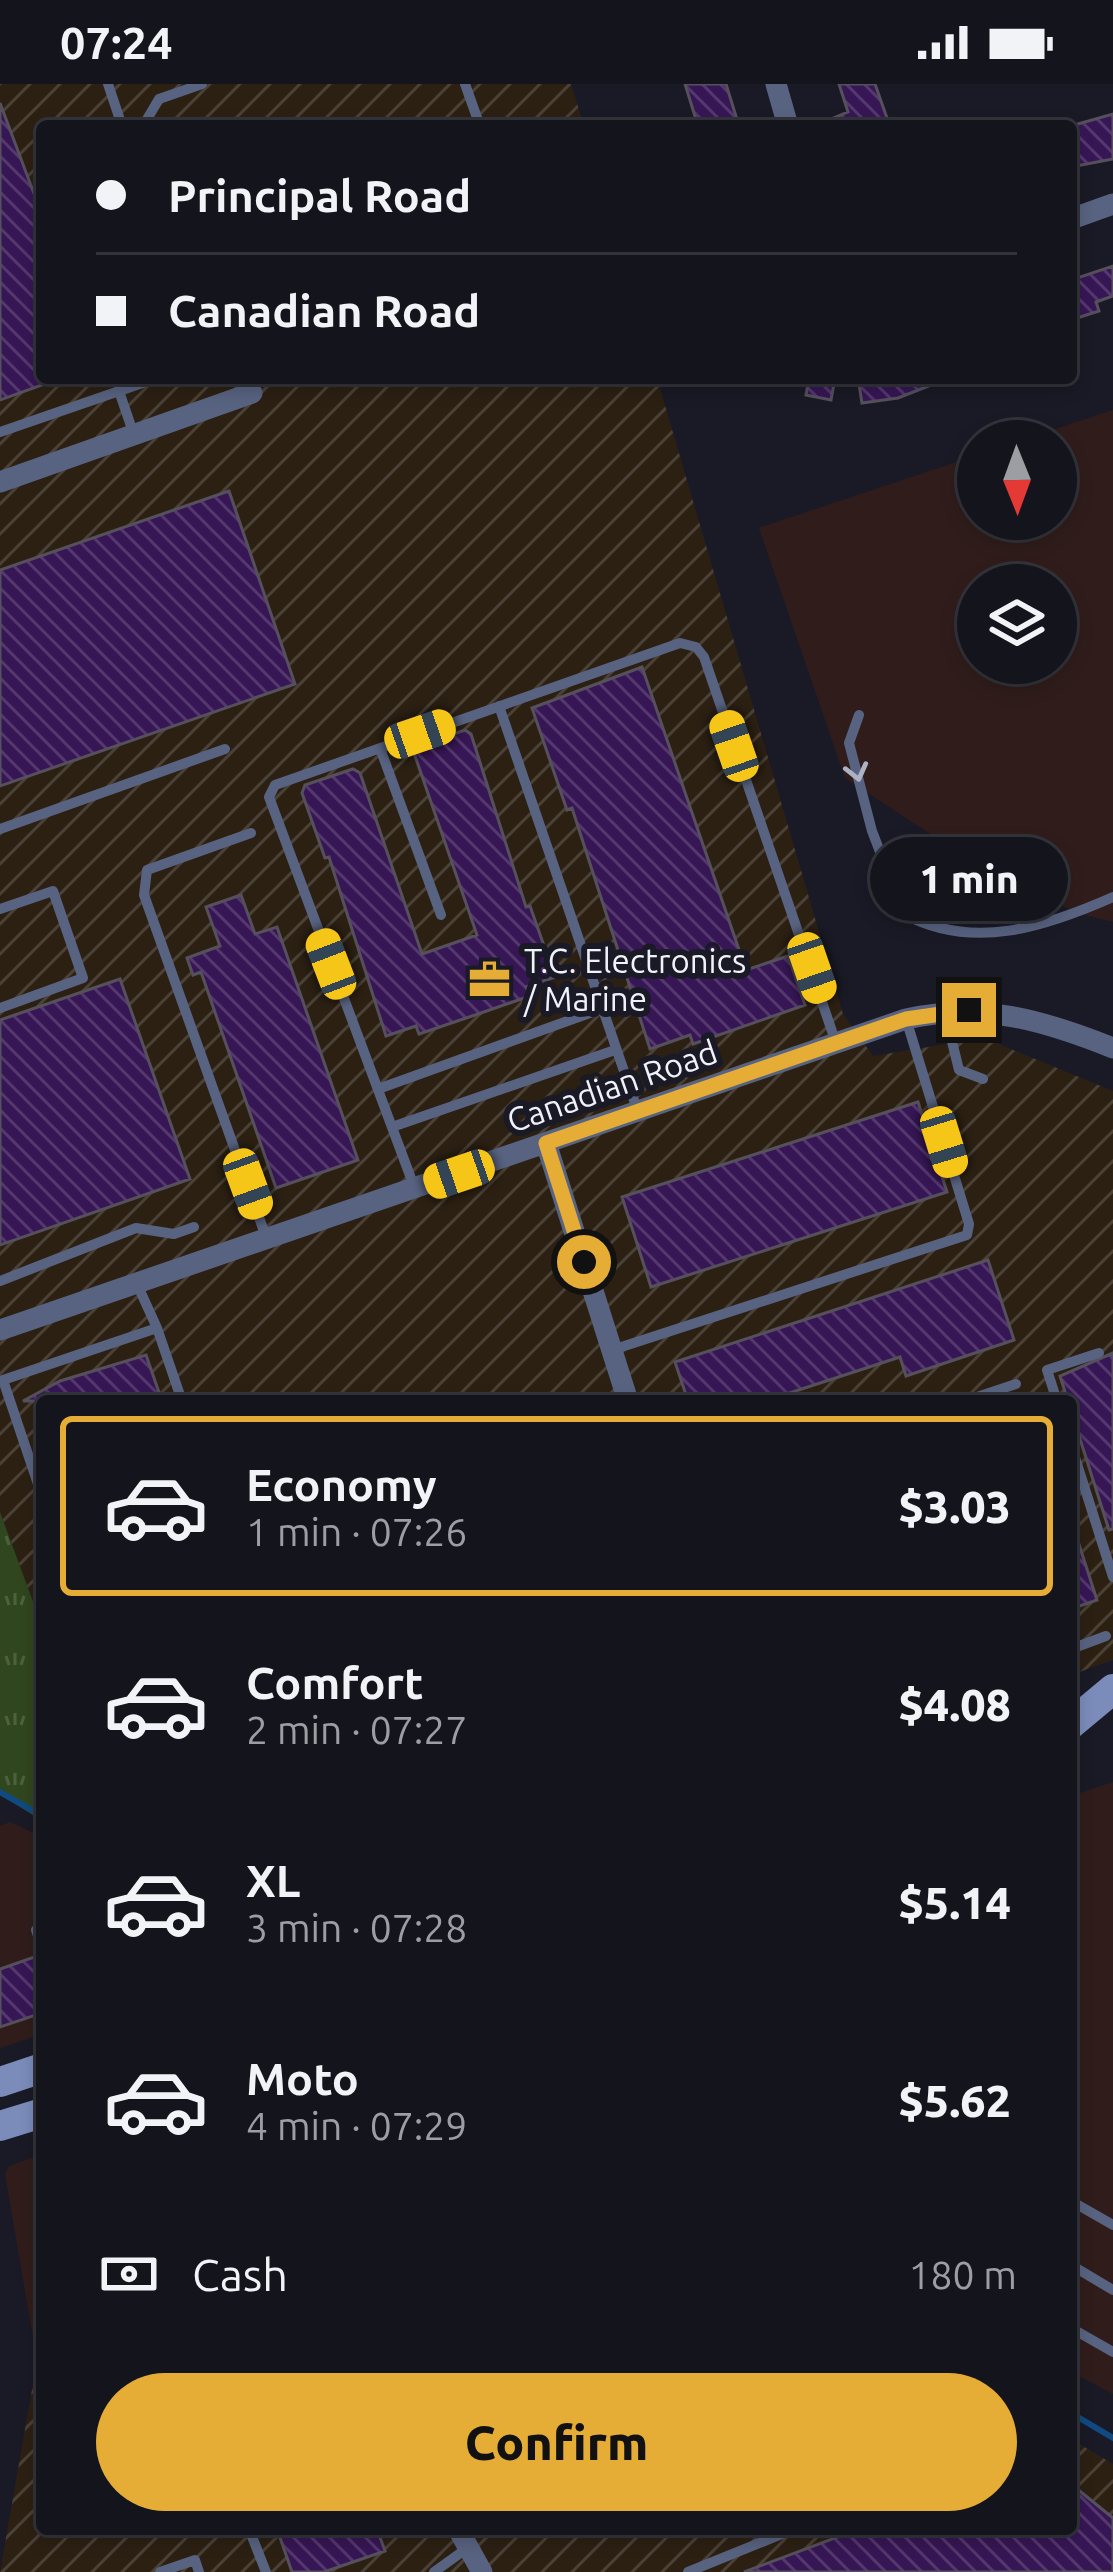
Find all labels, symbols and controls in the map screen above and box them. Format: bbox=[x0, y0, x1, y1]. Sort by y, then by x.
text: 07:24 bbox=[60, 17, 173, 68]
text: Principal Road bbox=[168, 170, 471, 221]
text: Canadian Road bbox=[168, 285, 480, 336]
north arrow bbox=[957, 420, 1077, 540]
map controls bbox=[957, 420, 1077, 684]
button: layers bbox=[957, 564, 1077, 684]
car bbox=[380, 705, 460, 763]
car bbox=[705, 706, 763, 786]
one-way arrow bbox=[843, 762, 868, 782]
callout: 1 min bbox=[870, 836, 1068, 920]
text: 1 min bbox=[919, 857, 1019, 900]
car bbox=[301, 924, 361, 1004]
car bbox=[783, 928, 841, 1008]
place label: T.C. Electronics / Marine bbox=[523, 942, 746, 1017]
office icon: T.C. Electronics / Marine bbox=[467, 957, 513, 1003]
route end bbox=[942, 983, 996, 1037]
street label: Canadian Road bbox=[502, 1032, 722, 1139]
car bbox=[916, 1102, 972, 1182]
car bbox=[219, 1144, 277, 1224]
car bbox=[419, 1145, 499, 1203]
route start bbox=[557, 1235, 611, 1289]
icon: car bbox=[102, 1452, 210, 1560]
text: Economy bbox=[246, 1459, 437, 1510]
text: $3.03 bbox=[898, 1481, 1011, 1532]
text: 1 min · 07:26 bbox=[246, 1510, 467, 1553]
icon: car bbox=[102, 1650, 210, 1758]
text: Comfort bbox=[246, 1657, 423, 1708]
text: $4.08 bbox=[898, 1679, 1011, 1730]
text: 2 min · 07:27 bbox=[246, 1708, 467, 1751]
icon: car bbox=[102, 1848, 210, 1956]
text: XL bbox=[246, 1855, 300, 1906]
text: $5.14 bbox=[898, 1877, 1011, 1928]
text: 3 min · 07:28 bbox=[246, 1906, 467, 1949]
icon: car bbox=[102, 2046, 210, 2154]
text: Moto bbox=[246, 2053, 359, 2104]
text: $5.62 bbox=[898, 2075, 1011, 2126]
text: 4 min · 07:29 bbox=[246, 2104, 467, 2147]
icon: cash bbox=[96, 2241, 162, 2307]
text: Cash bbox=[192, 2249, 288, 2300]
text: 180 m bbox=[908, 2253, 1017, 2296]
button: Confirm bbox=[96, 2373, 1017, 2511]

